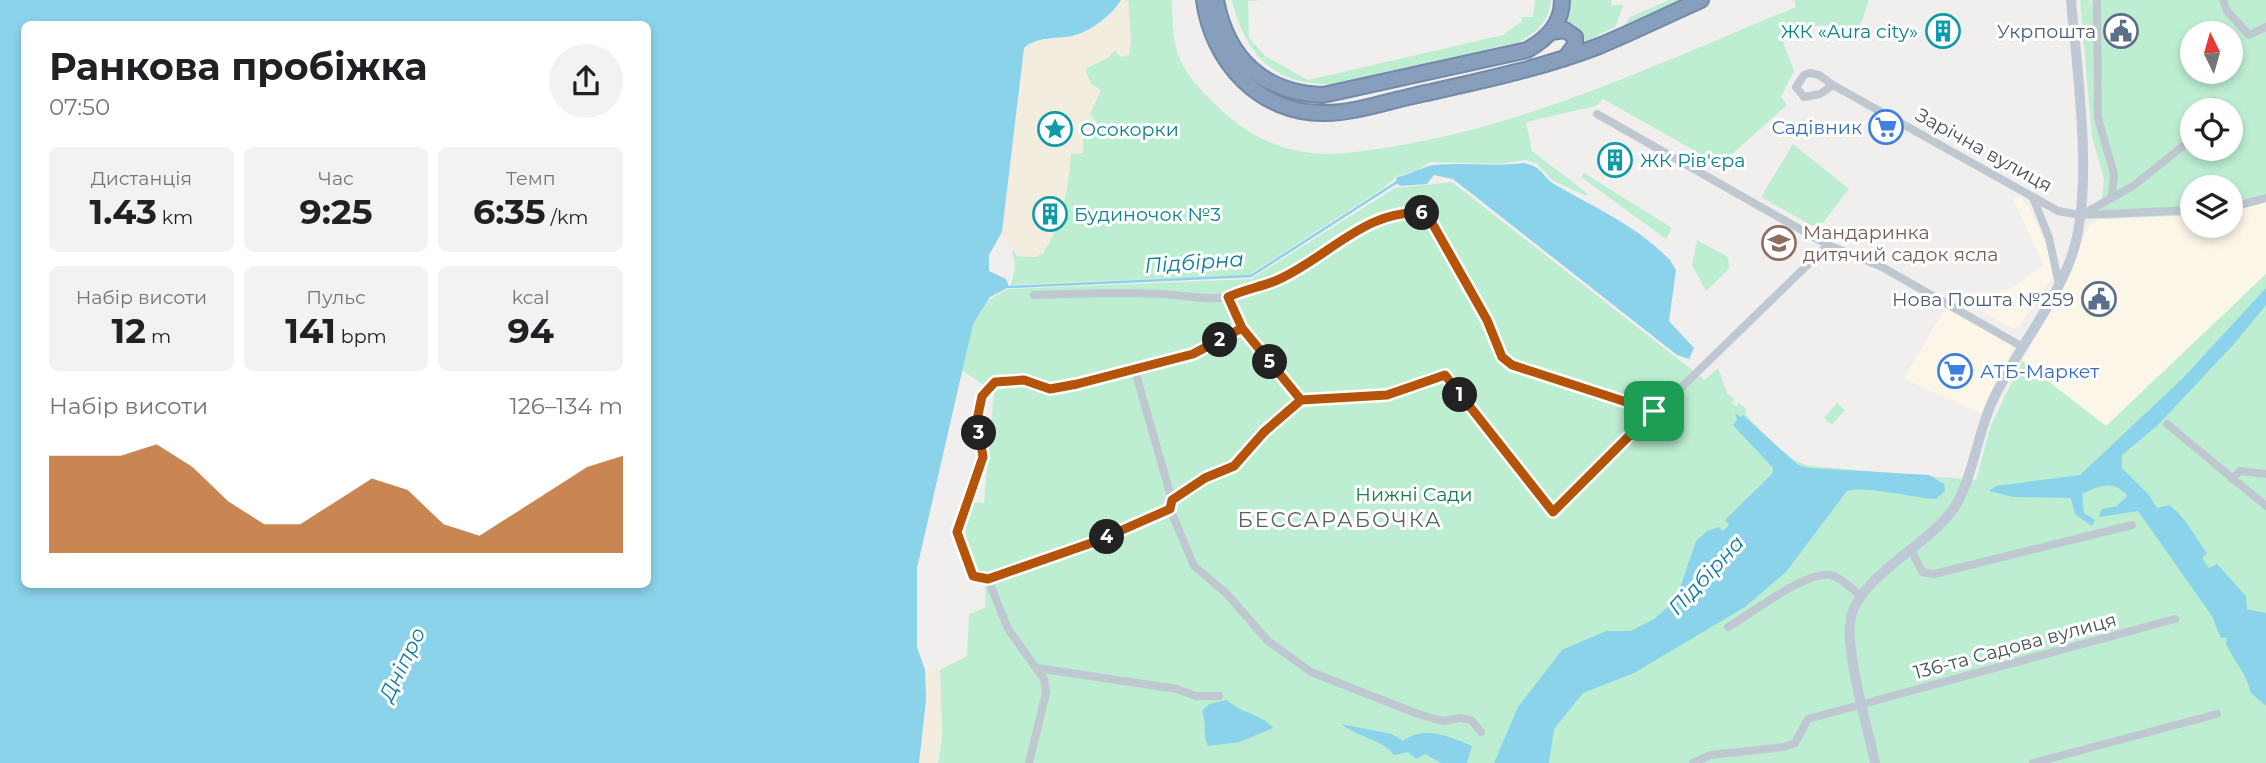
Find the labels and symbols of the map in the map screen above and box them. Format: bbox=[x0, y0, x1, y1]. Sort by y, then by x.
building icon: ЖК «Aura city» bbox=[1924, 12, 1962, 50]
public building icon: Укрпошта bbox=[2102, 12, 2140, 50]
place label: ЖК «Aura city» bbox=[1781, 20, 1918, 43]
place label: Укрпошта bbox=[1997, 20, 2096, 43]
north arrow bbox=[2180, 21, 2244, 84]
street label: Зарічна вулиця bbox=[1912, 103, 2056, 197]
supermarket icon: Садівник bbox=[1867, 108, 1905, 146]
place icon: Осокорки bbox=[1036, 110, 1074, 148]
place label: Садівник bbox=[1771, 116, 1862, 139]
place label: Осокорки bbox=[1080, 118, 1179, 141]
building icon: ЖК Рів'єра bbox=[1596, 141, 1634, 179]
place label: ЖК Рів'єра bbox=[1640, 149, 1745, 172]
building icon: Будиночок №3 bbox=[1031, 195, 1069, 233]
pin: 6 bbox=[1404, 196, 1440, 230]
place label: Будиночок №3 bbox=[1074, 203, 1221, 226]
place label: Мандаринка дитячий садок ясла bbox=[1803, 221, 1998, 266]
school or university icon: Мандаринка дитячий садок ясла bbox=[1760, 224, 1798, 262]
water label: Підбірна bbox=[1143, 246, 1245, 278]
public building icon: Нова Пошта №259 bbox=[2080, 280, 2118, 318]
place label: Нова Пошта №259 bbox=[1892, 288, 2074, 311]
pin: 2 bbox=[1202, 322, 1238, 358]
pin: 5 bbox=[1252, 344, 1288, 380]
supermarket icon: АТБ-Маркет bbox=[1936, 352, 1974, 390]
place label: АТБ-Маркет bbox=[1980, 360, 2099, 383]
pin: 1 bbox=[1442, 378, 1478, 412]
pin bbox=[1624, 381, 1684, 441]
pin: 3 bbox=[962, 416, 996, 450]
park label: Нижні Сади bbox=[1355, 483, 1473, 506]
district label: БЕССАРАБОЧКА bbox=[1237, 507, 1443, 532]
pin: 4 bbox=[1090, 520, 1124, 554]
water label: Підбірна bbox=[1663, 530, 1749, 620]
street label: 136-та Садова вулиця bbox=[1911, 608, 2119, 684]
water label: Дніпро bbox=[373, 623, 430, 707]

